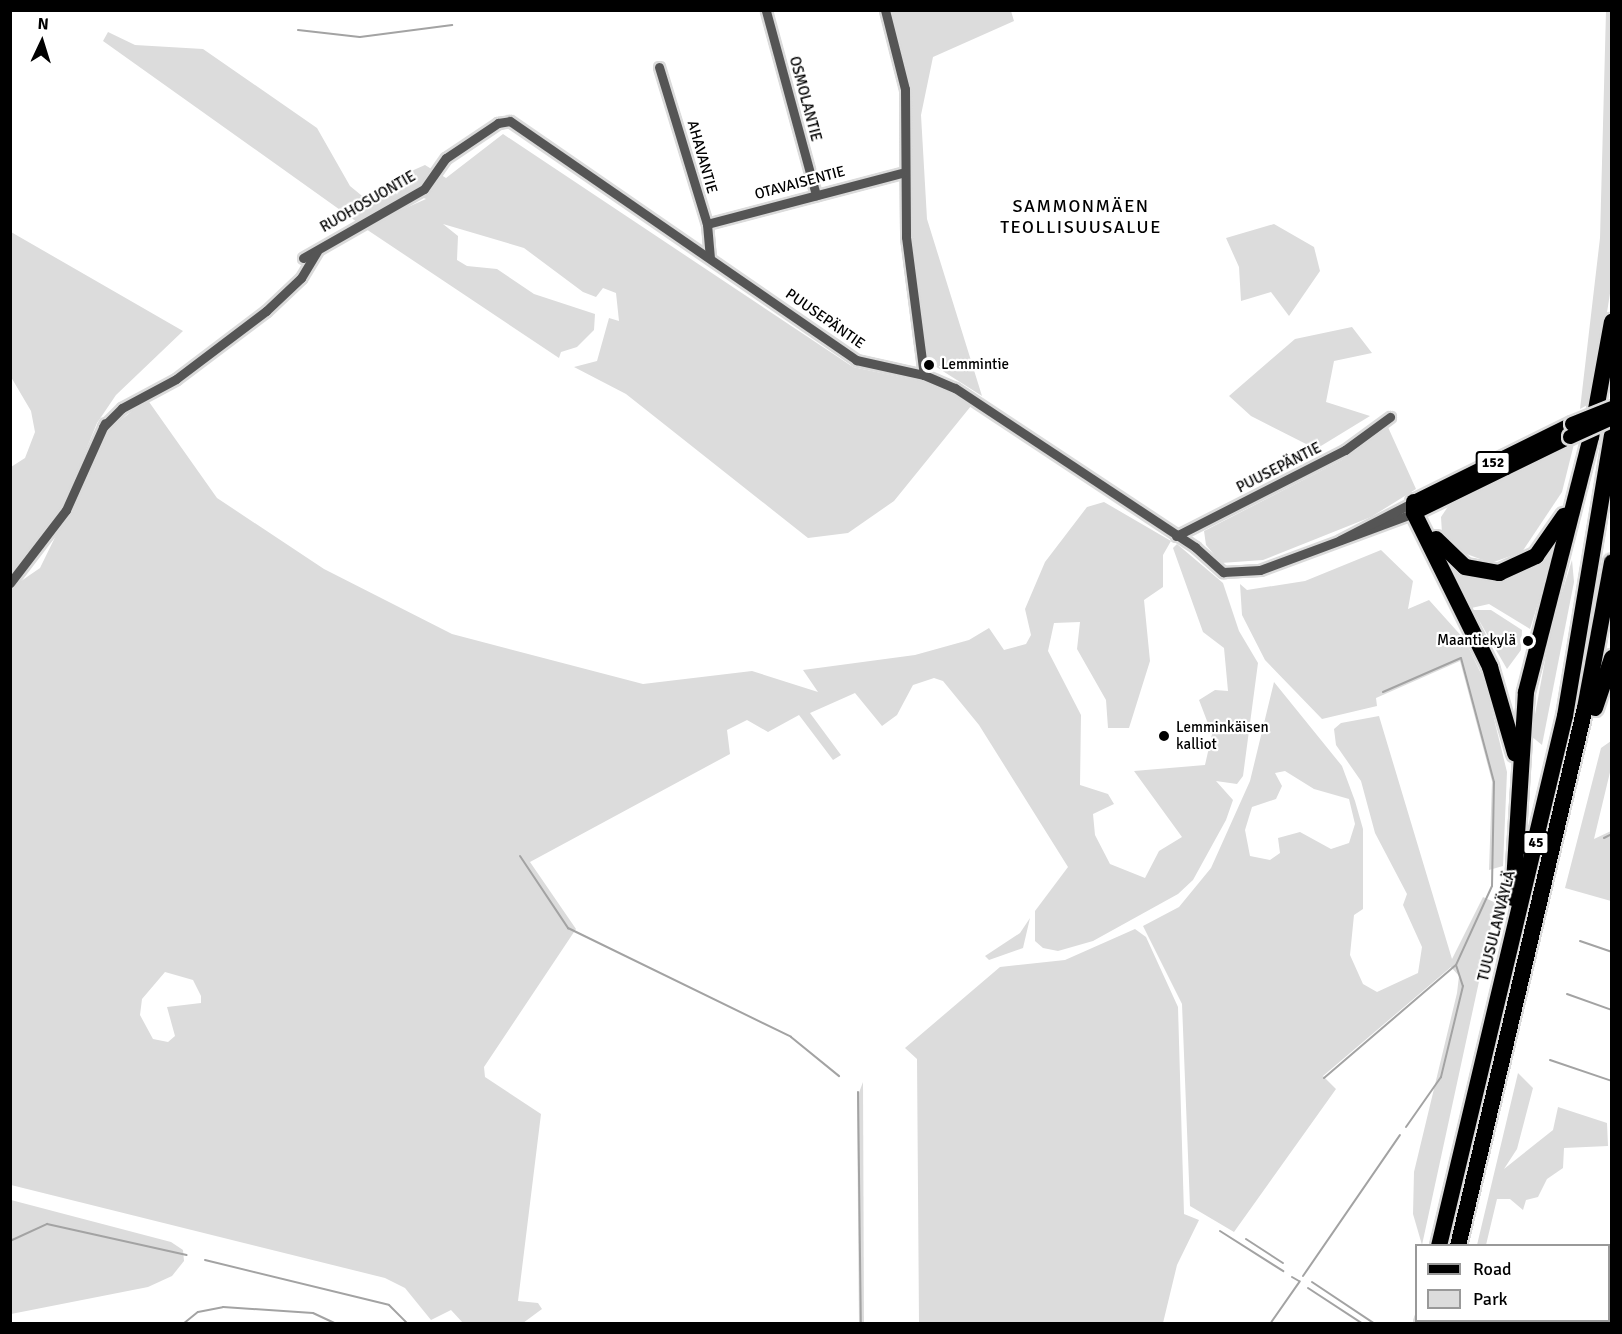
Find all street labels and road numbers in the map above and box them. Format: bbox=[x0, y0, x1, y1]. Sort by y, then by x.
street label: OSMOLANTIE bbox=[785, 54, 825, 144]
street label: AHAVANTIE bbox=[683, 118, 721, 196]
street label: OTAVAISENTIE bbox=[753, 162, 847, 204]
street label: RUOHOSUONTIE bbox=[317, 167, 419, 237]
street label: PUUSEPÄNTIE bbox=[782, 285, 868, 353]
street label: PUUSEPÄNTIE bbox=[1234, 439, 1324, 497]
road number: 152 bbox=[1475, 452, 1511, 474]
road number: 45 bbox=[1521, 832, 1551, 854]
street label: TUUSULANVÄYLÄ bbox=[1475, 869, 1519, 983]

